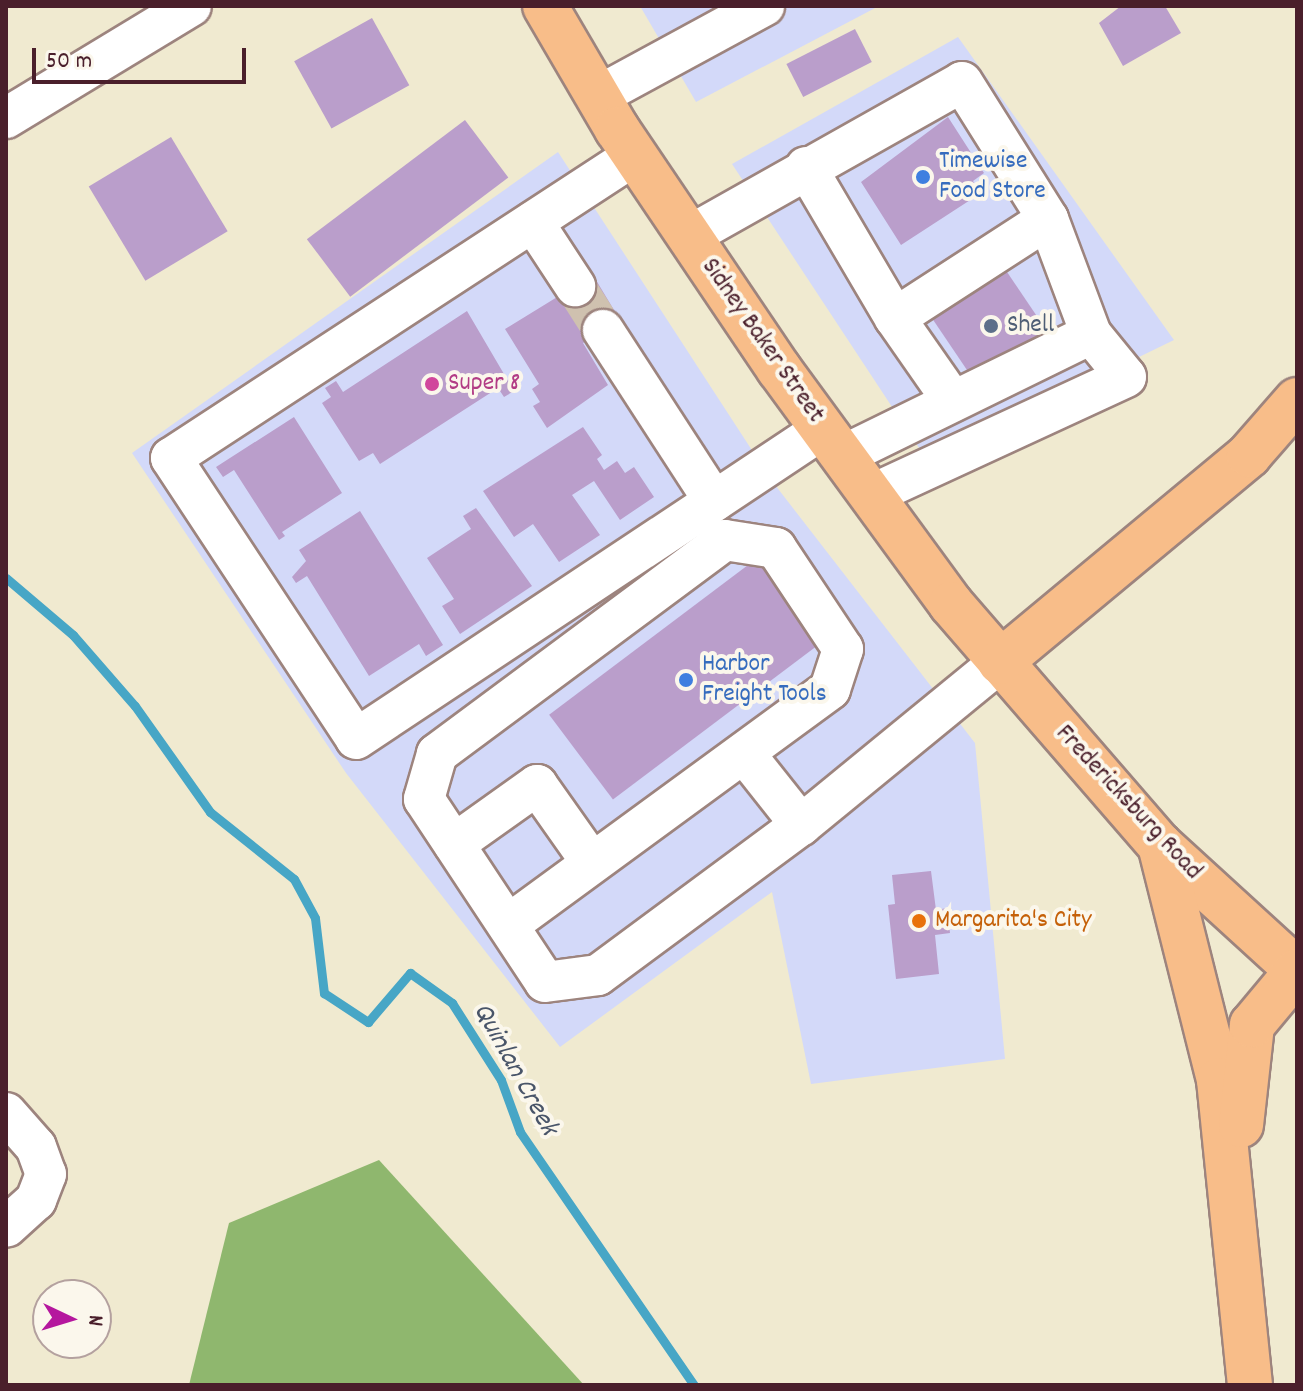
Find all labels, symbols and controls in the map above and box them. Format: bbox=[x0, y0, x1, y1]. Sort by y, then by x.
scale bar bbox=[36, 32, 250, 82]
text: 50 m bbox=[46, 45, 92, 79]
place label: Timewise Food Store bbox=[939, 146, 1046, 208]
marker: Timewise Food Store bbox=[914, 168, 932, 186]
street label: Sidney Baker Street bbox=[694, 253, 830, 429]
place label: Shell bbox=[1007, 310, 1054, 342]
marker: Shell bbox=[982, 317, 1000, 335]
place label: Super 8 bbox=[448, 368, 520, 400]
marker: Super 8 bbox=[423, 375, 441, 393]
place label: Harbor Freight Tools bbox=[702, 649, 827, 710]
marker: Harbor Freight Tools bbox=[677, 671, 695, 689]
street label: Fredericksburg Road bbox=[1048, 719, 1208, 887]
place label: Margarita's City bbox=[935, 905, 1092, 937]
marker: Margarita's City bbox=[910, 912, 928, 930]
water label: Quinlan Creek bbox=[464, 998, 564, 1142]
north arrow bbox=[32, 1279, 112, 1359]
text: N bbox=[79, 1314, 110, 1327]

